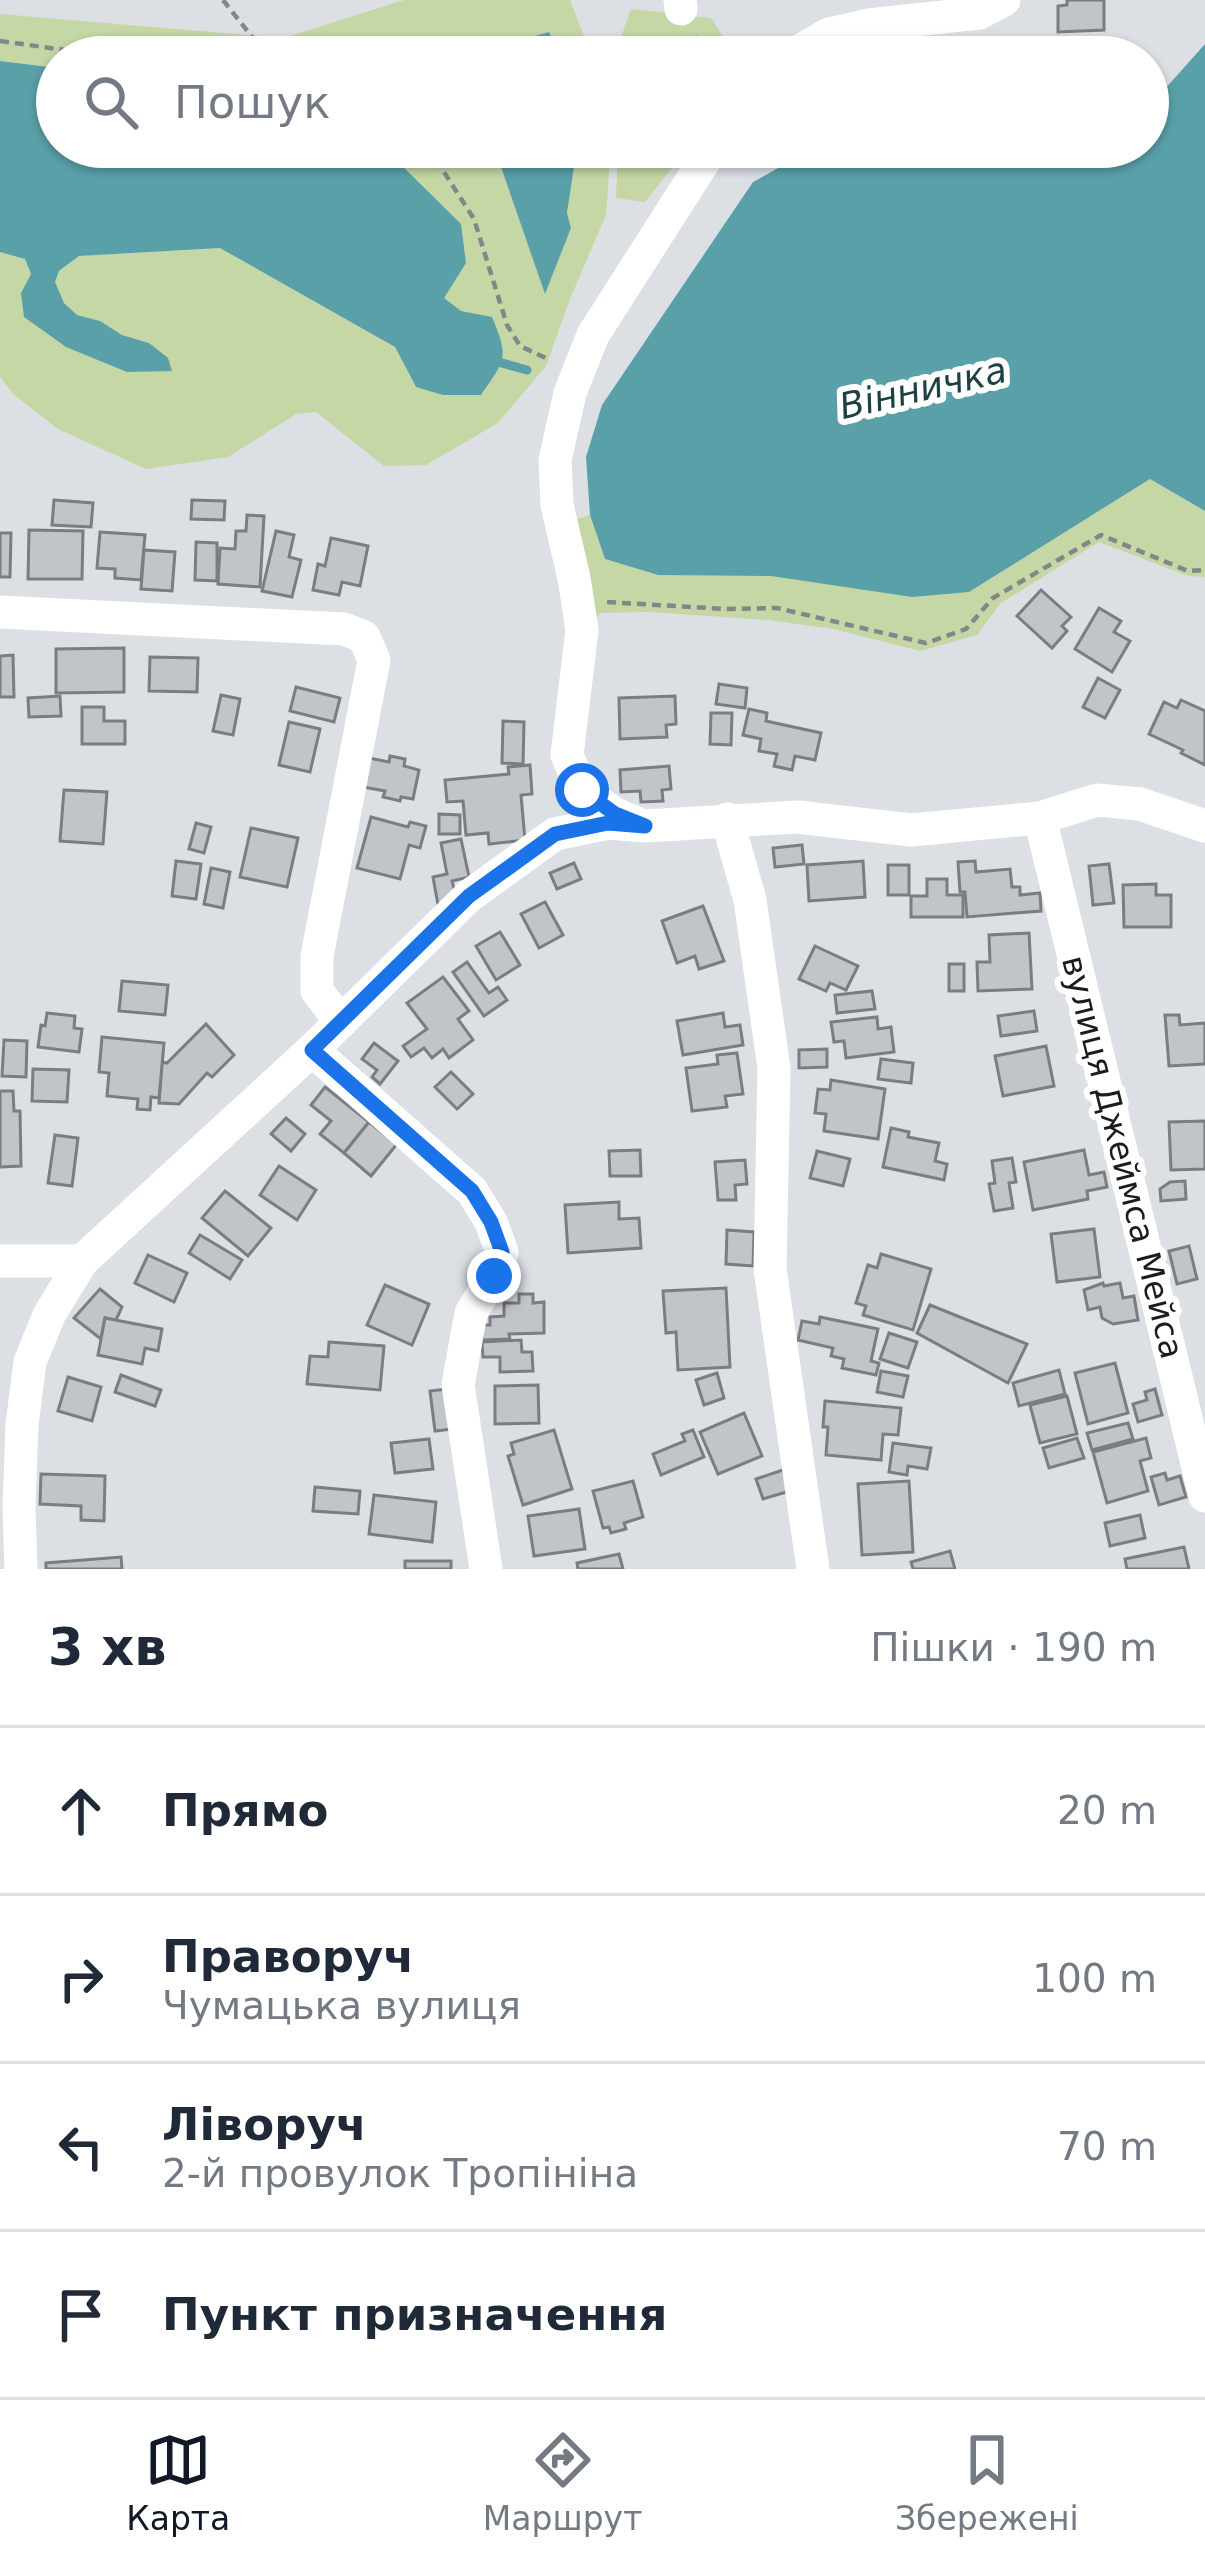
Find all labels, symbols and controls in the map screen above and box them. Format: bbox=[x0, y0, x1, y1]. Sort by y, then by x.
search box bbox=[36, 36, 1169, 168]
icon: search bbox=[78, 69, 144, 135]
text: Пошук bbox=[174, 76, 330, 129]
water label: Вінничка bbox=[835, 349, 1011, 427]
route start bbox=[555, 763, 609, 817]
street label: вулиця Джеймса Мейса bbox=[1054, 951, 1192, 1363]
route end bbox=[467, 1249, 521, 1303]
text: 3 хв bbox=[48, 1618, 166, 1677]
text: Пішки · 190 m bbox=[870, 1625, 1157, 1670]
icon: ahead bbox=[48, 1778, 114, 1844]
text: Прямо bbox=[162, 1784, 328, 1837]
text: 20 m bbox=[1057, 1788, 1157, 1833]
text: Праворуч bbox=[162, 1930, 414, 1983]
icon: right bbox=[48, 1946, 114, 2012]
text: 100 m bbox=[1032, 1956, 1157, 2001]
text: Чумацька вулиця bbox=[162, 1983, 521, 2028]
text: Ліворуч bbox=[162, 2098, 367, 2151]
icon: left bbox=[48, 2114, 114, 2180]
text: 70 m bbox=[1057, 2124, 1157, 2169]
text: 2-й провулок Тропініна bbox=[162, 2151, 638, 2196]
icon: arrive bbox=[48, 2282, 114, 2348]
text: Пункт призначення bbox=[162, 2288, 667, 2341]
tab: Карта bbox=[126, 2427, 230, 2538]
tab: Маршрут bbox=[483, 2427, 642, 2538]
tab: Збережені bbox=[895, 2427, 1079, 2538]

